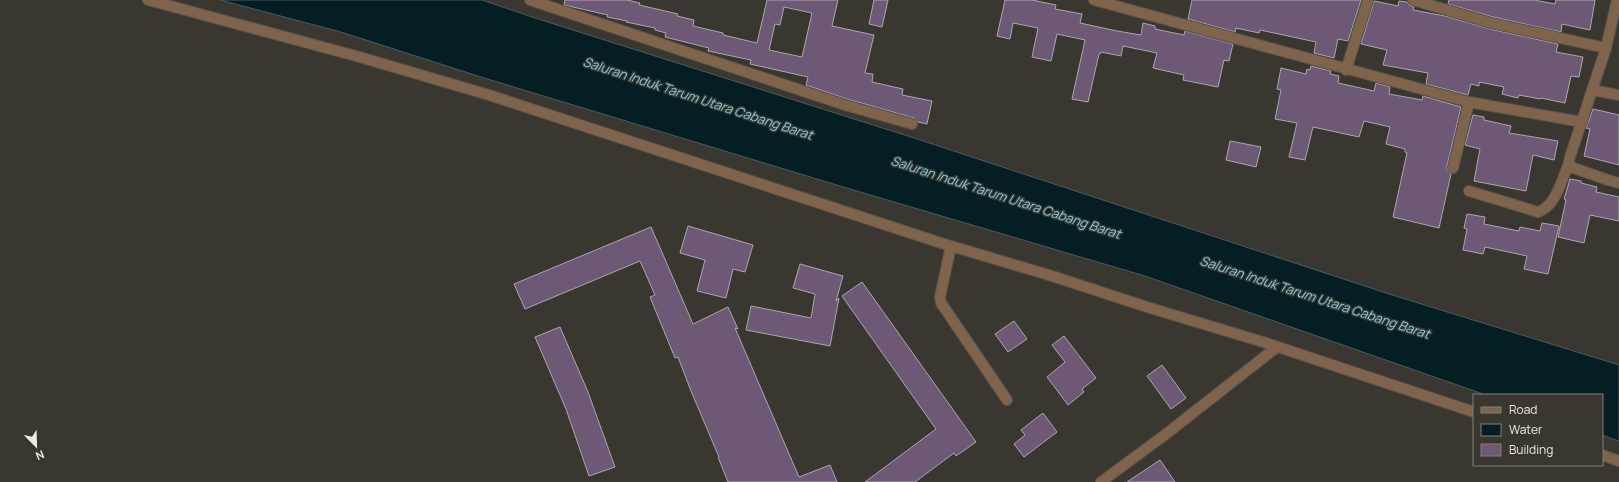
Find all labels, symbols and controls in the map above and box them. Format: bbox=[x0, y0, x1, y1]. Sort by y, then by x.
water label: Saluran Induk Tarum Utara Cabang Barat bbox=[581, 52, 817, 144]
water label: Saluran Induk Tarum Utara Cabang Barat bbox=[889, 151, 1125, 243]
water label: Saluran Induk Tarum Utara Cabang Barat bbox=[1198, 251, 1434, 343]
legend bbox=[1473, 394, 1603, 466]
text: Road bbox=[1509, 401, 1537, 418]
text: Water bbox=[1509, 421, 1543, 438]
north arrow bbox=[16, 426, 56, 466]
text: Building bbox=[1509, 441, 1553, 458]
text: N bbox=[33, 447, 47, 464]

